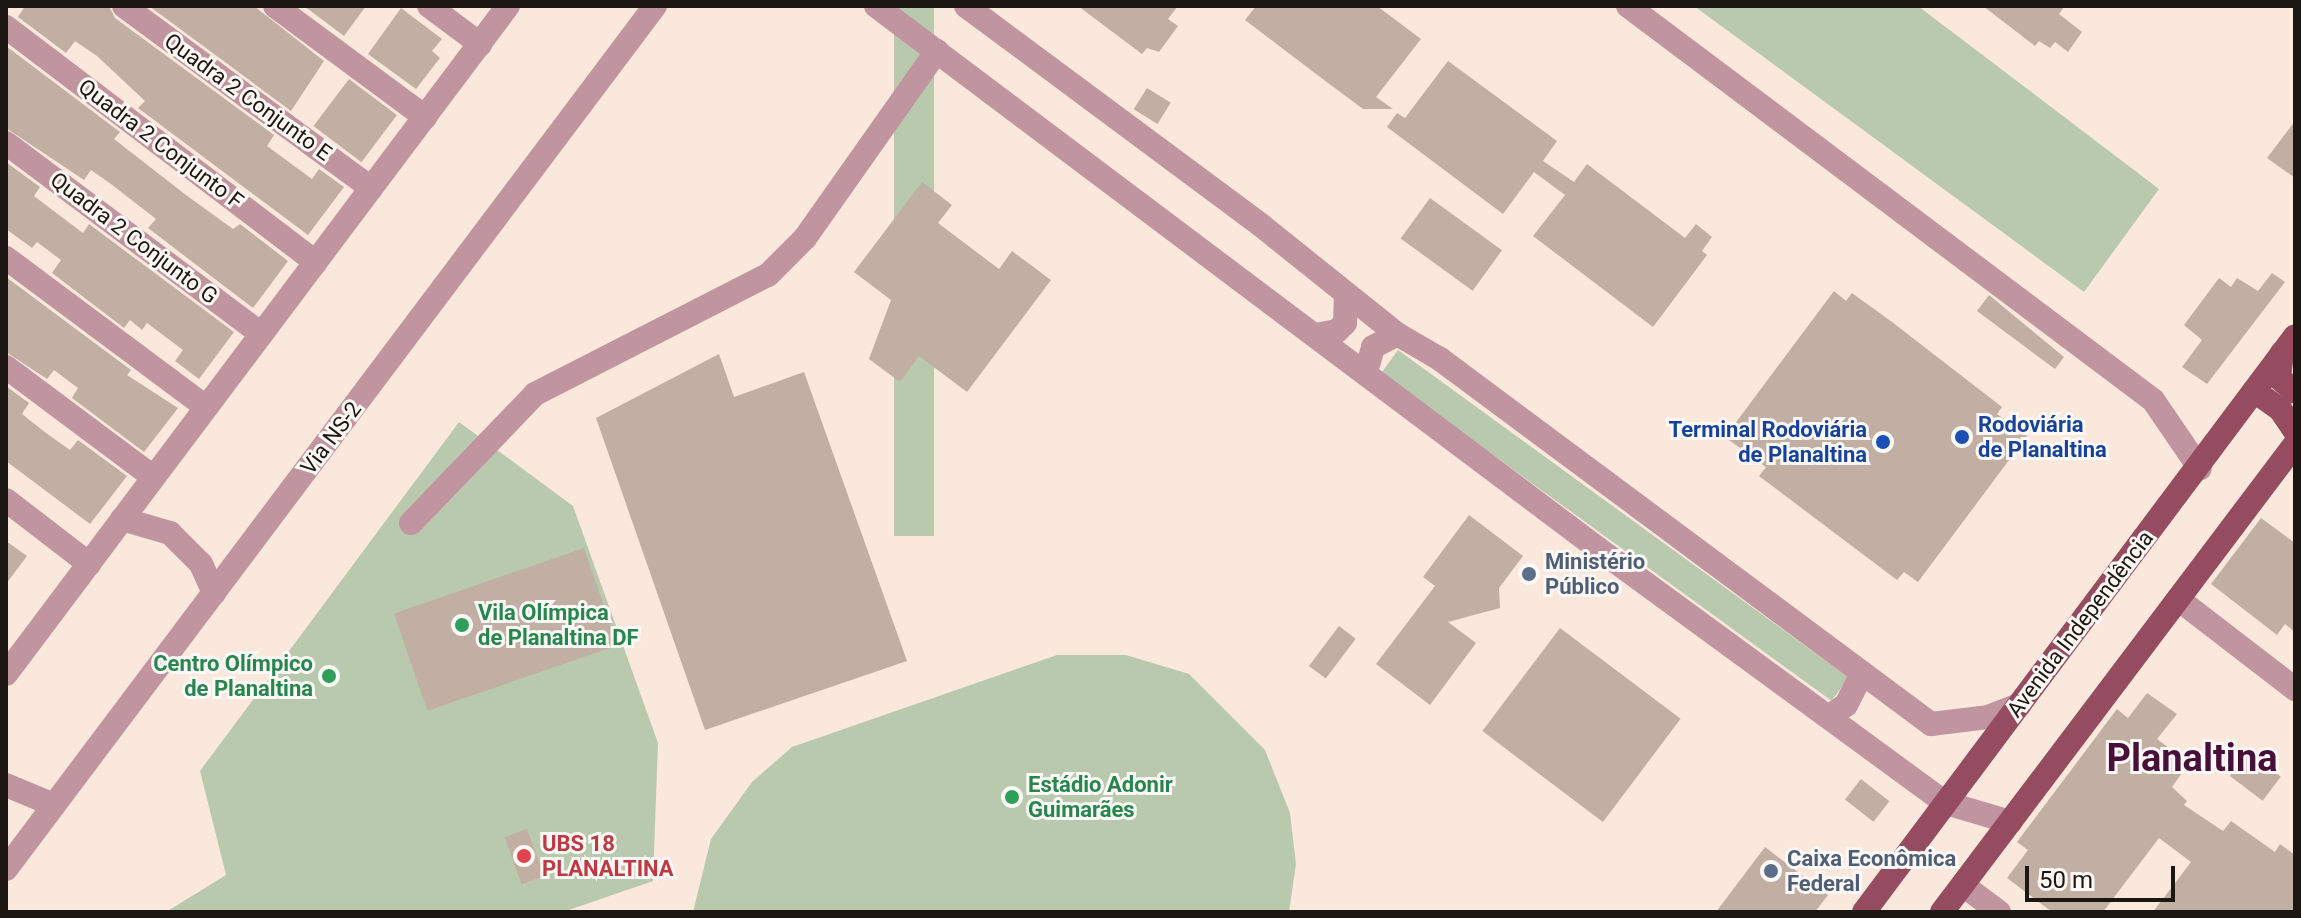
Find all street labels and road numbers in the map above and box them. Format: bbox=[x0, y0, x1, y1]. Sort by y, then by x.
street label: Quadra 2 Conjunto E bbox=[159, 28, 337, 166]
street label: Quadra 2 Conjunto F bbox=[73, 73, 249, 215]
street label: Quadra 2 Conjunto G bbox=[45, 167, 223, 309]
street label: Via NS-2 bbox=[295, 397, 367, 479]
street label: Avenida Independência bbox=[2001, 526, 2159, 722]

